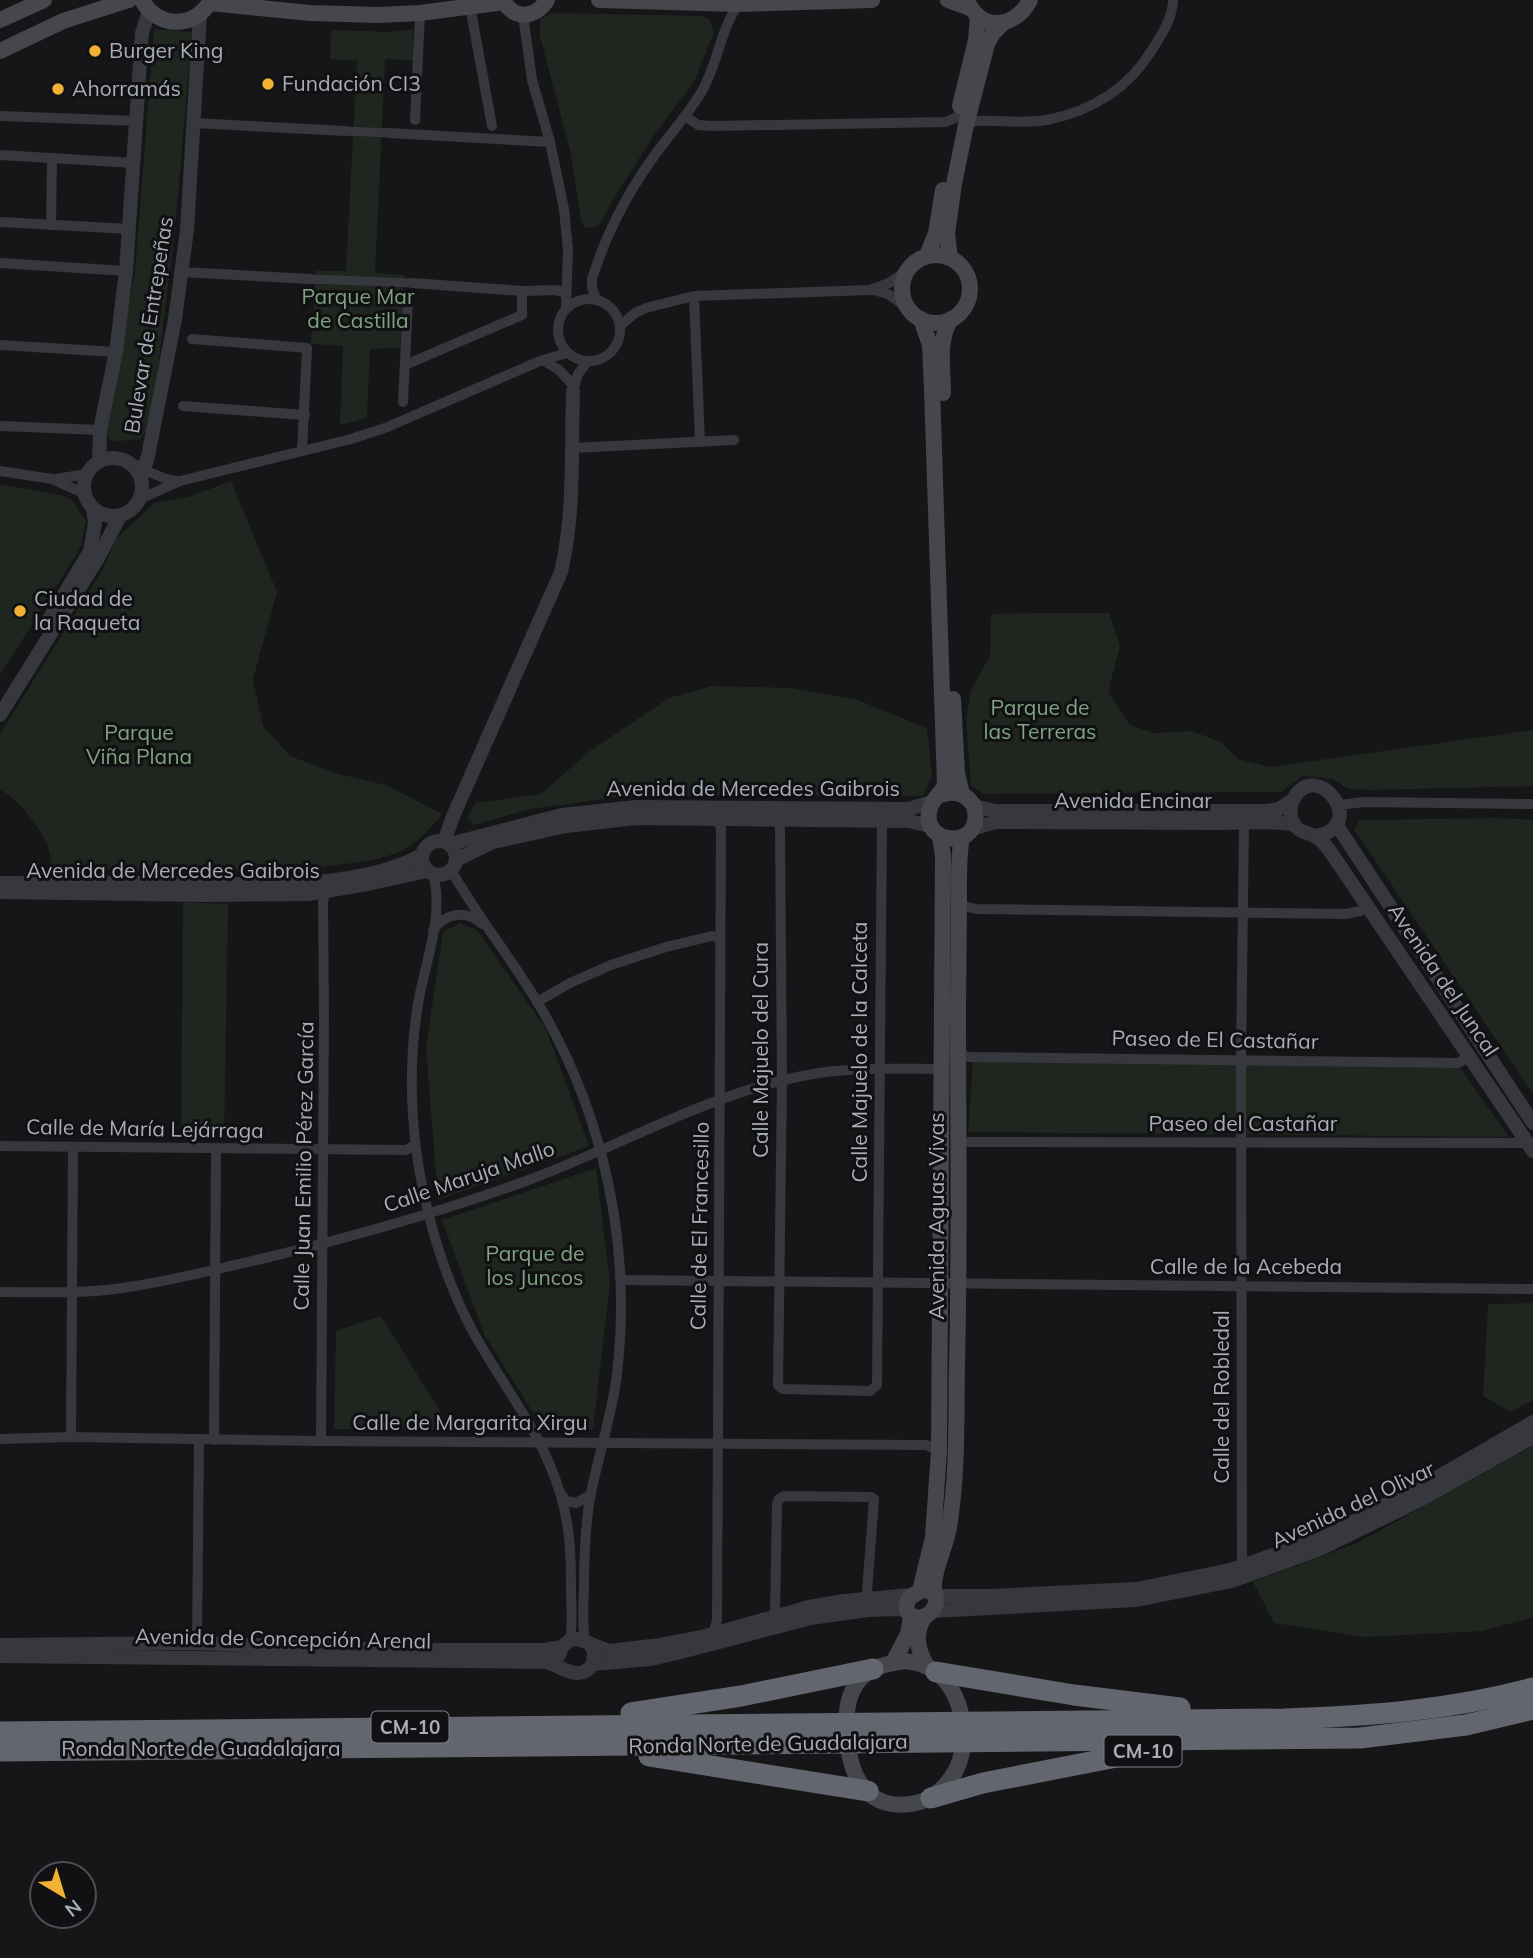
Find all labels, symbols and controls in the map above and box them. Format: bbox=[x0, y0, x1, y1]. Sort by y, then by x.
place label: Burger King bbox=[109, 37, 223, 63]
marker: Burger King bbox=[87, 43, 103, 59]
place label: Fundación CI3 bbox=[282, 70, 421, 96]
place label: Ahorramás bbox=[72, 75, 181, 101]
marker: Fundación CI3 bbox=[260, 76, 276, 92]
marker: Ahorramás bbox=[50, 81, 66, 97]
street label: Bulevar de Entrepeñas bbox=[118, 215, 178, 435]
park label: Parque Mar de Castilla bbox=[301, 283, 415, 333]
place label: Ciudad de la Raqueta bbox=[34, 585, 140, 635]
marker: Ciudad de la Raqueta bbox=[12, 603, 28, 619]
park label: Parque de las Terreras bbox=[983, 694, 1097, 744]
park label: Parque Viña Plana bbox=[86, 719, 192, 769]
street label: Avenida de Mercedes Gaibrois bbox=[606, 775, 900, 801]
street label: Avenida Encinar bbox=[1054, 787, 1212, 813]
street label: Avenida de Mercedes Gaibrois bbox=[26, 857, 320, 883]
street label: Avenida del Juncal bbox=[1383, 898, 1505, 1061]
street label: Calle Majuelo de la Calceta bbox=[846, 922, 872, 1182]
street label: Calle Majuelo del Cura bbox=[747, 942, 773, 1158]
street label: Calle Juan Emilio Pérez García bbox=[287, 1021, 319, 1311]
street label: Paseo de El Castañar bbox=[1111, 1024, 1319, 1054]
street label: Paseo del Castañar bbox=[1149, 1110, 1338, 1136]
street label: Avenida Aguas Vivas bbox=[923, 1112, 949, 1320]
street label: Calle de María Lejárraga bbox=[26, 1113, 264, 1143]
street label: Calle de El Francesillo bbox=[684, 1121, 714, 1331]
street label: Calle Maruja Mallo bbox=[380, 1135, 558, 1218]
park label: Parque de los Juncos bbox=[486, 1240, 584, 1290]
street label: Calle de la Acebeda bbox=[1150, 1253, 1342, 1279]
street label: Calle del Robledal bbox=[1208, 1310, 1234, 1484]
street label: Calle de Margarita Xirgu bbox=[352, 1409, 588, 1435]
street label: Avenida del Olivar bbox=[1267, 1455, 1439, 1553]
street label: Avenida de Concepción Arenal bbox=[135, 1622, 431, 1654]
road number: CM-10 bbox=[372, 1712, 448, 1742]
street label: Ronda Norte de Guadalajara bbox=[628, 1728, 908, 1758]
street label: Ronda Norte de Guadalajara bbox=[61, 1735, 341, 1761]
road number: CM-10 bbox=[1104, 1736, 1182, 1766]
north arrow bbox=[28, 1860, 98, 1930]
text: N bbox=[60, 1895, 87, 1922]

